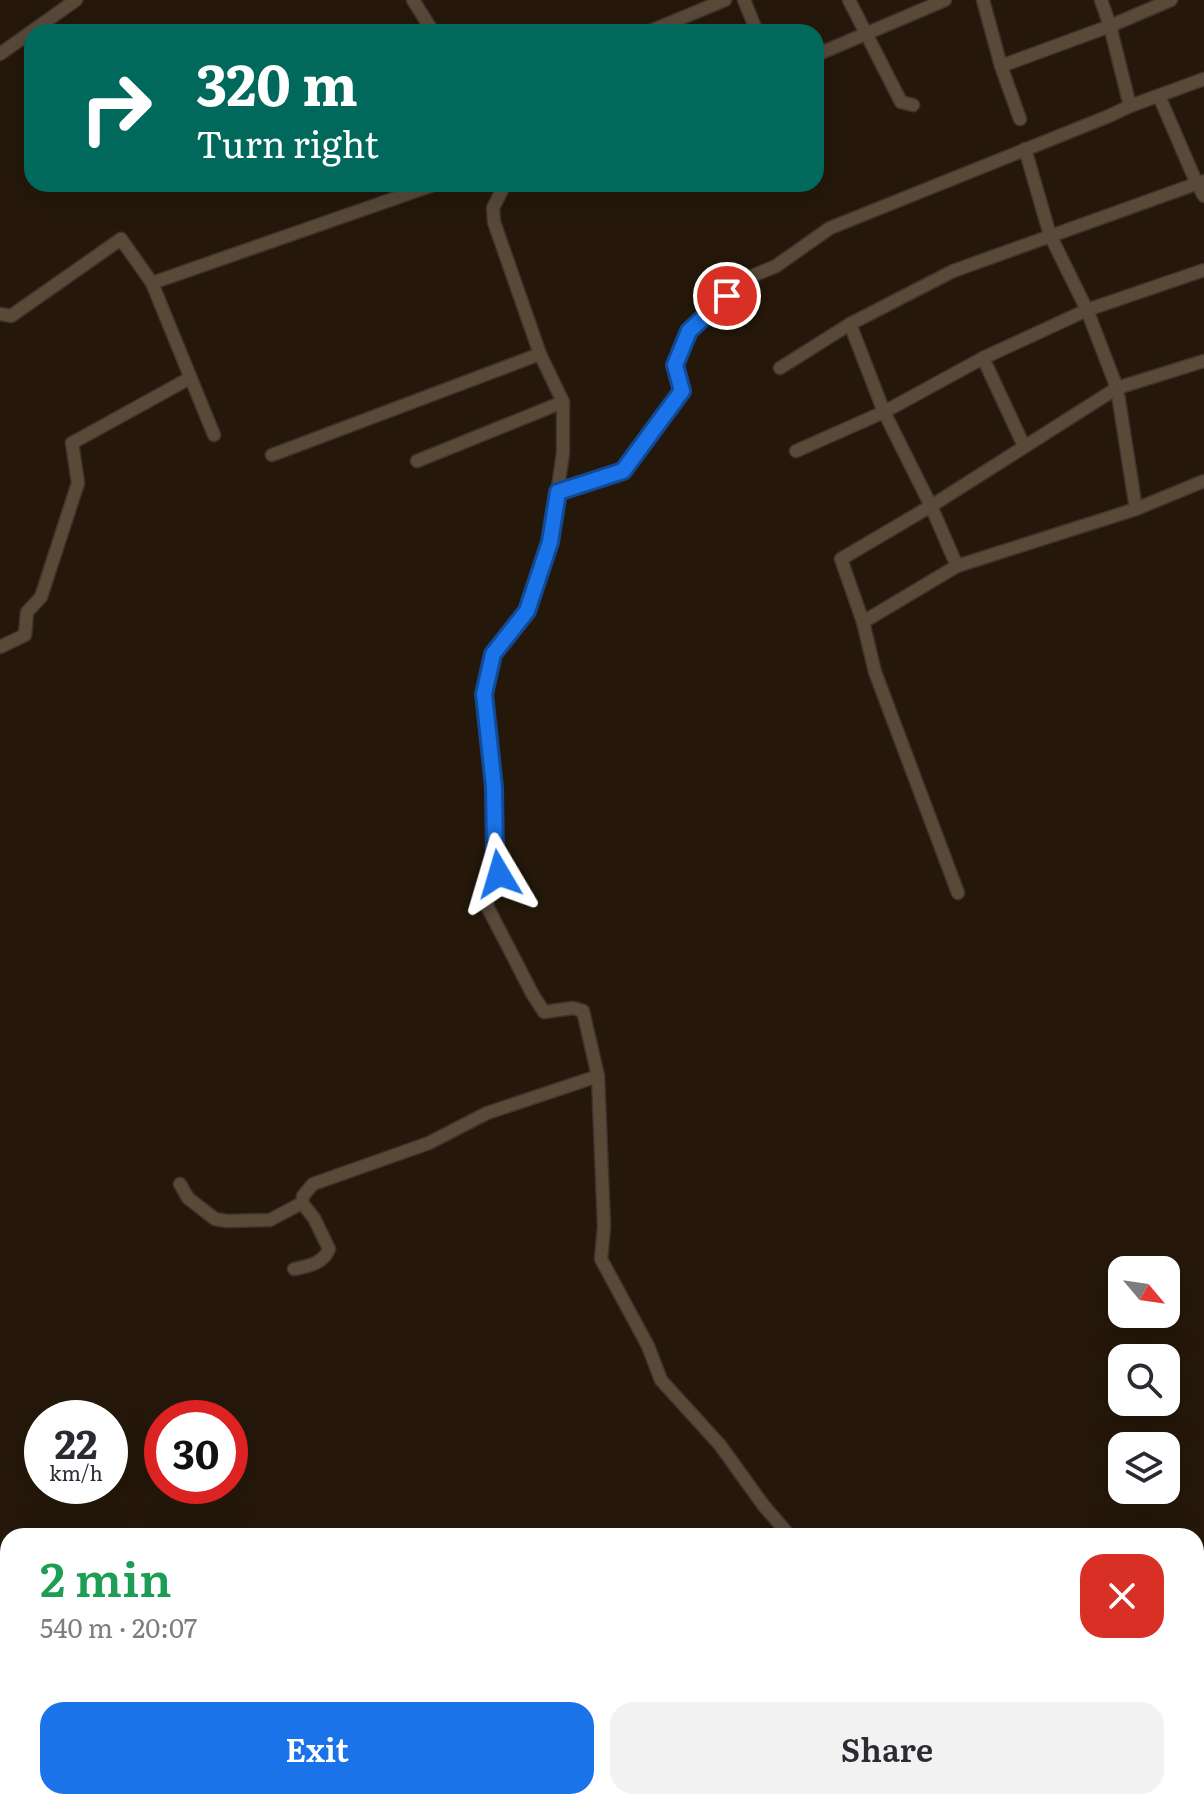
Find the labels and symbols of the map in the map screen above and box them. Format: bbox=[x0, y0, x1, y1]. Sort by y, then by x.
pin bbox=[693, 262, 761, 330]
position arrow bbox=[457, 832, 541, 916]
north arrow bbox=[1108, 1256, 1180, 1328]
speed limit sign: 30 bbox=[144, 1400, 248, 1504]

